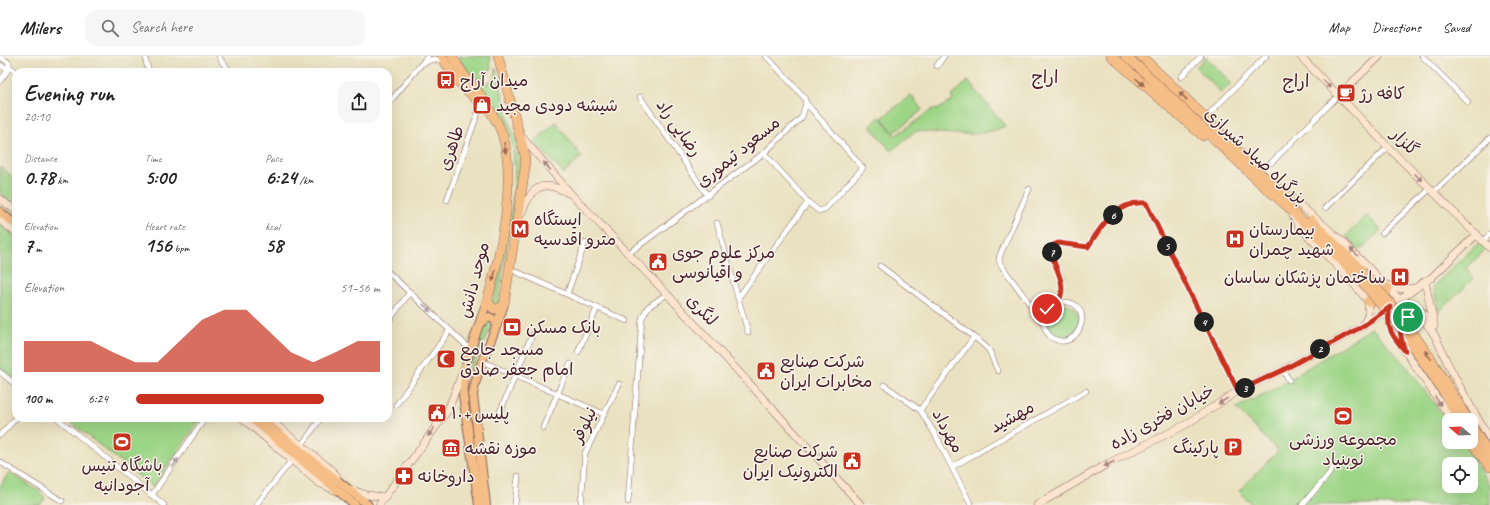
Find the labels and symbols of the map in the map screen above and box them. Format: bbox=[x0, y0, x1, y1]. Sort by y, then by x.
district label: اراج bbox=[1032, 66, 1058, 89]
bus stop icon: میدان آراج bbox=[435, 69, 457, 91]
place label: میدان آراج bbox=[460, 70, 528, 92]
district label: اراج bbox=[1283, 70, 1309, 93]
one-way arrow bbox=[1135, 77, 1145, 86]
one-way arrow bbox=[1322, 79, 1331, 89]
cafe icon: کافه رژ bbox=[1335, 82, 1357, 104]
place label: کافه رژ bbox=[1358, 83, 1405, 104]
one-way arrow bbox=[1178, 91, 1188, 101]
shop icon: شیشه دودی مجید bbox=[471, 94, 493, 116]
place label: شیشه دودی مجید bbox=[496, 95, 618, 116]
street label: رضایی راد bbox=[652, 95, 706, 161]
street label: بزرگراه صیاد شیرازی bbox=[1200, 103, 1312, 209]
street label: مسعود تیموری bbox=[692, 112, 785, 193]
street label: گلزار bbox=[1385, 122, 1423, 160]
street label: طاهری bbox=[434, 123, 468, 173]
one-way arrow bbox=[502, 142, 508, 154]
one-way arrow bbox=[542, 161, 551, 171]
one-way arrow bbox=[1413, 172, 1423, 182]
pin: 6 bbox=[1103, 205, 1123, 225]
place label: ایستگاه مترو اقدسیه bbox=[534, 209, 616, 250]
metro station icon: ایستگاه مترو اقدسیه bbox=[509, 218, 531, 240]
place label: بیمارستان شهید چمران bbox=[1249, 219, 1334, 260]
hospital icon: بیمارستان شهید چمران bbox=[1224, 228, 1246, 250]
pin: 5 bbox=[1157, 236, 1177, 256]
street label: موحد دانش bbox=[454, 240, 494, 320]
place label: مرکز علوم جوی و اقیانوسی bbox=[672, 242, 775, 283]
pin: 7 bbox=[1042, 242, 1062, 262]
one-way arrow bbox=[1349, 247, 1359, 257]
public building icon: مرکز علوم جوی و اقیانوسی bbox=[647, 251, 669, 273]
hospital icon: ساختمان پزشکان ساسان bbox=[1389, 266, 1411, 288]
place label: ساختمان پزشکان ساسان bbox=[1224, 267, 1386, 289]
one-way arrow bbox=[491, 271, 497, 283]
street label: لنگری bbox=[682, 290, 722, 330]
pin bbox=[1030, 292, 1064, 326]
pin bbox=[1391, 300, 1425, 334]
one-way arrow bbox=[422, 303, 432, 313]
pin: 4 bbox=[1194, 312, 1214, 332]
bank icon: بانک مسکن bbox=[501, 316, 523, 338]
place label: بانک مسکن bbox=[526, 317, 601, 338]
place label: مسجد جامع امام جعفر صادق bbox=[460, 339, 573, 382]
pin: 2 bbox=[1310, 339, 1330, 359]
mosque icon: مسجد جامع امام جعفر صادق bbox=[435, 348, 457, 370]
one-way arrow bbox=[1424, 350, 1432, 360]
place label: شرکت صنایع مخابرات ایران bbox=[780, 351, 872, 392]
public building icon: شرکت صنایع مخابرات ایران bbox=[755, 360, 777, 382]
pin: 3 bbox=[1235, 378, 1255, 398]
street label: خیابان فخری زاده bbox=[1106, 380, 1218, 454]
one-way arrow bbox=[1434, 395, 1442, 406]
street label: مهشید bbox=[986, 396, 1038, 438]
one-way arrow bbox=[1217, 397, 1229, 404]
public building icon: پلیس +۱۰ bbox=[426, 402, 448, 424]
place label: پلیس +۱۰ bbox=[451, 403, 509, 425]
street label: نیلوفر bbox=[566, 404, 602, 448]
street label: مهرداد bbox=[927, 405, 969, 457]
sports icon: مجموعه ورزشی نوبنیاد bbox=[1332, 405, 1354, 427]
north arrow bbox=[1442, 413, 1478, 449]
one-way arrow bbox=[427, 427, 435, 438]
place label: مجموعه ورزشی نوبنیاد bbox=[1289, 429, 1397, 470]
sports icon: باشگاه تنیس آجودانیه bbox=[111, 431, 133, 453]
parking icon: پارکینگ bbox=[1222, 436, 1244, 458]
museum icon: موزه نقشه bbox=[440, 437, 462, 459]
place label: پارکینگ bbox=[1173, 437, 1219, 459]
place label: موزه نقشه bbox=[465, 438, 537, 459]
place label: شرکت صنایع الکترونیک ایران bbox=[743, 441, 838, 482]
public building icon: شرکت صنایع الکترونیک ایران bbox=[841, 450, 863, 472]
place label: باشگاه تنیس آجودانیه bbox=[81, 455, 163, 496]
one-way arrow bbox=[171, 458, 179, 468]
one-way arrow bbox=[1104, 460, 1115, 467]
pharmacy icon: داروخانه bbox=[393, 465, 415, 487]
place label: داروخانه bbox=[418, 466, 475, 487]

